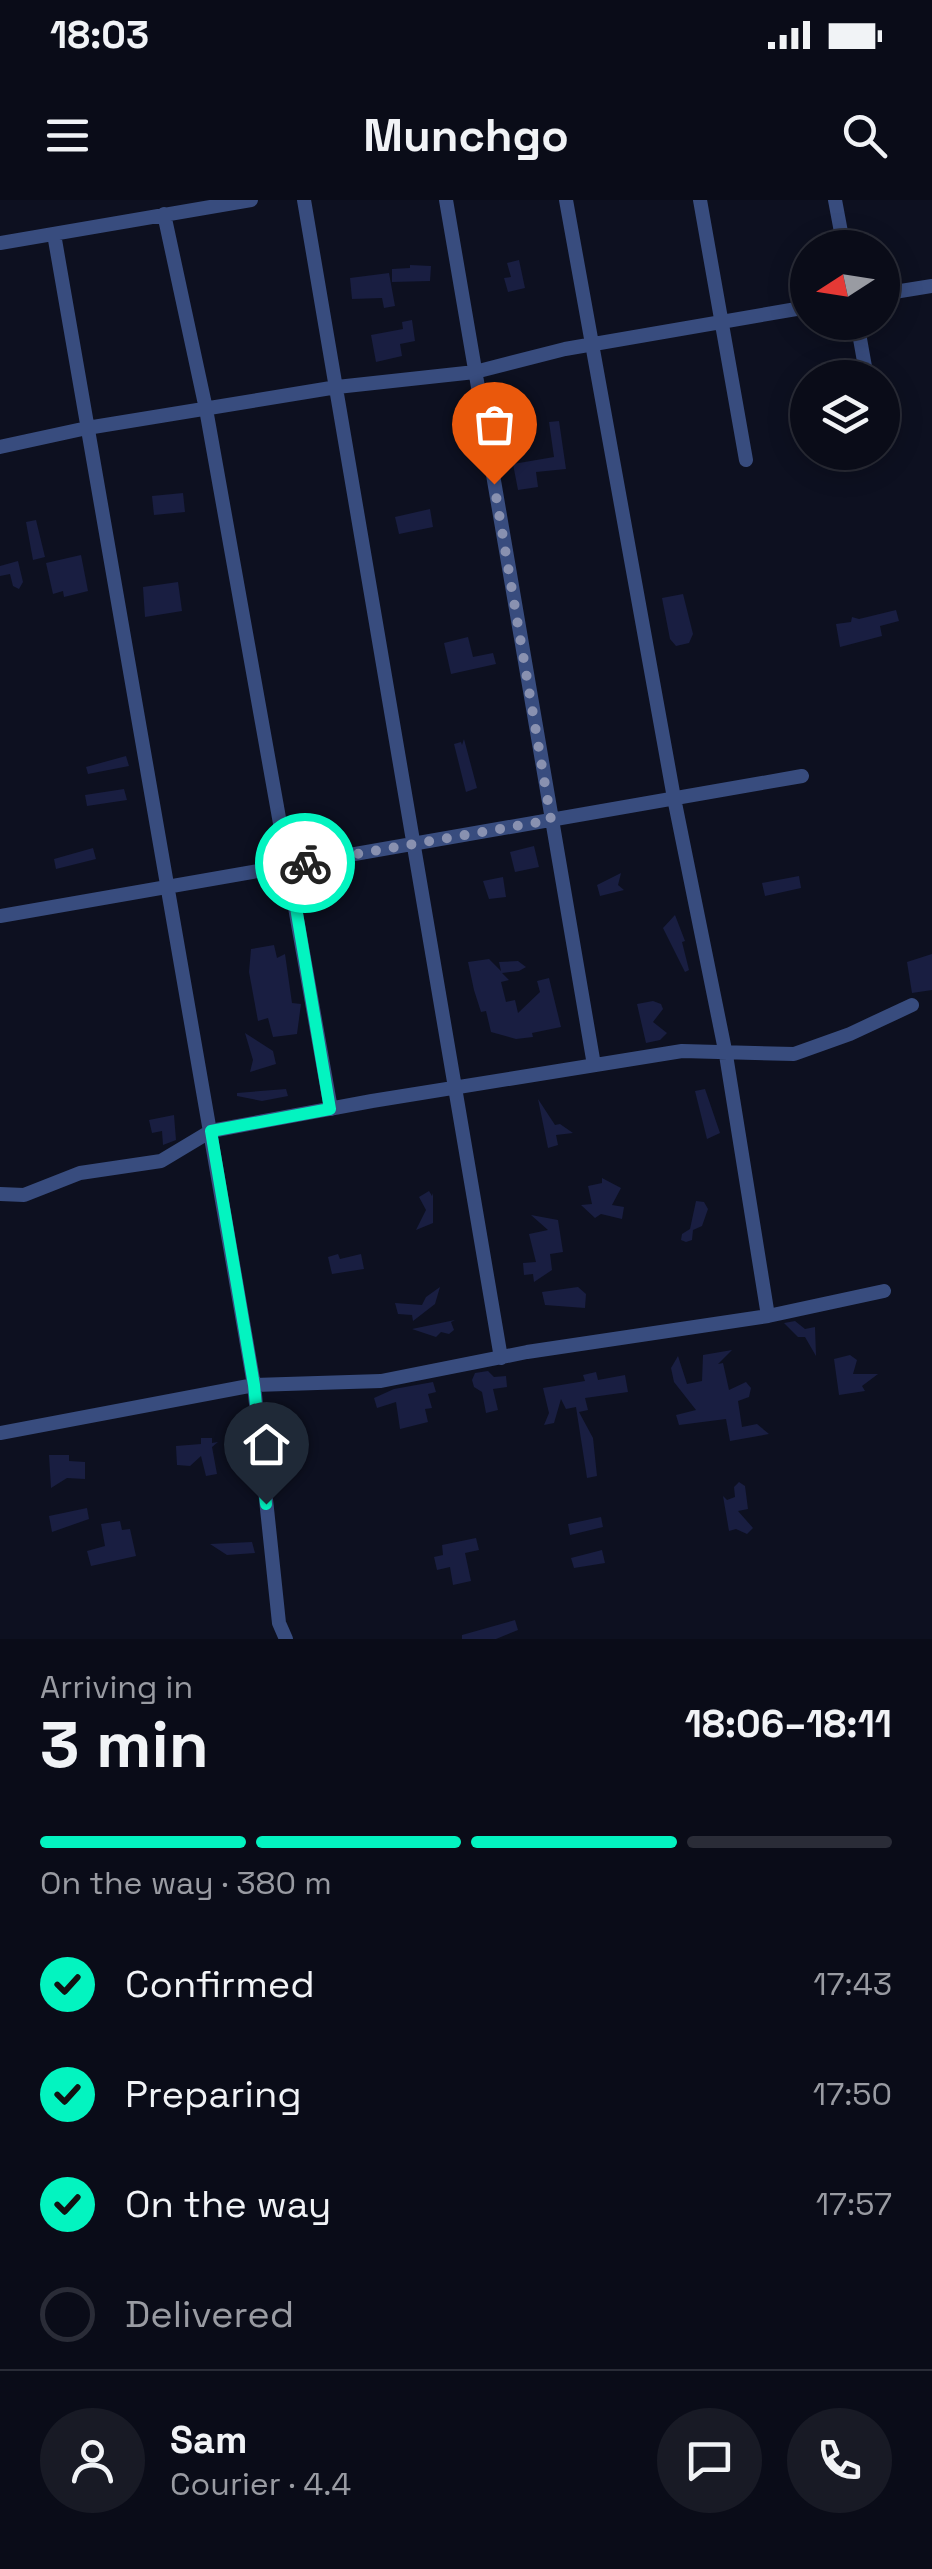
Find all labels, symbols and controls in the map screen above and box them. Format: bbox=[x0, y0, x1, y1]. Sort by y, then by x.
text: 18:03 bbox=[50, 11, 149, 59]
text: Munchgo bbox=[363, 107, 569, 164]
icon: menu bbox=[40, 108, 95, 163]
icon: search bbox=[837, 108, 892, 163]
north arrow bbox=[790, 230, 900, 340]
map controls bbox=[790, 230, 900, 470]
button: layers bbox=[790, 360, 900, 470]
pin bbox=[452, 382, 537, 485]
icon: bag bbox=[467, 397, 522, 452]
courier bbox=[255, 813, 355, 913]
icon: bike bbox=[278, 836, 333, 891]
pin bbox=[224, 1402, 309, 1505]
icon: home bbox=[239, 1417, 294, 1472]
text: Arriving in bbox=[40, 1667, 193, 1707]
text: 18:06–18:11 bbox=[685, 1700, 892, 1748]
text: 3 min bbox=[40, 1703, 209, 1786]
text: On the way · 380 m bbox=[40, 1863, 332, 1903]
icon: check bbox=[40, 1957, 95, 2012]
text: Confirmed bbox=[125, 1960, 315, 2008]
text: 17:43 bbox=[813, 1964, 892, 2004]
icon: check bbox=[40, 2067, 95, 2122]
text: Preparing bbox=[125, 2070, 302, 2118]
text: 17:50 bbox=[813, 2074, 892, 2114]
icon: check bbox=[40, 2177, 95, 2232]
text: On the way bbox=[125, 2180, 331, 2228]
text: 17:57 bbox=[816, 2184, 892, 2224]
text: Delivered bbox=[125, 2290, 294, 2338]
button: person bbox=[40, 2408, 145, 2513]
button: chat bbox=[657, 2408, 762, 2513]
button: phone bbox=[787, 2408, 892, 2513]
text: Sam bbox=[170, 2416, 247, 2464]
text: Courier · 4.4 bbox=[170, 2464, 351, 2504]

